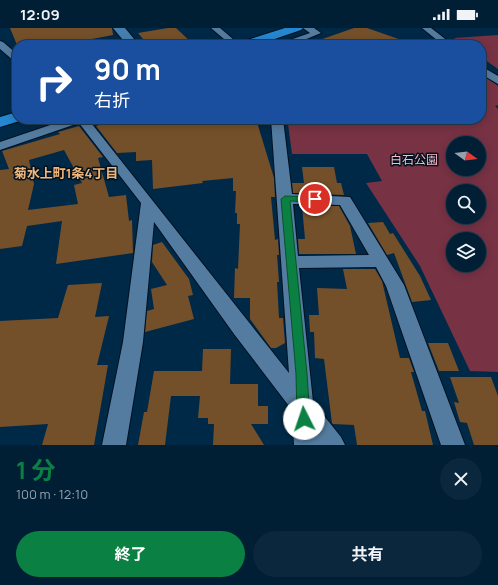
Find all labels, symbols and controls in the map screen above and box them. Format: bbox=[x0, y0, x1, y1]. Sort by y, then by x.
text: 12:09 bbox=[20, 4, 60, 25]
text: 90 m bbox=[94, 50, 161, 88]
icon: right bbox=[28, 56, 80, 108]
text: 右折 bbox=[94, 88, 130, 112]
north arrow bbox=[446, 136, 486, 176]
map controls bbox=[446, 136, 486, 272]
park label: 白石公園 bbox=[390, 151, 438, 168]
district label: 菊水上町1条4丁目 bbox=[14, 164, 118, 182]
pin bbox=[298, 182, 332, 216]
button: search bbox=[446, 184, 486, 224]
icon: arrive bbox=[304, 188, 326, 210]
button: layers bbox=[446, 232, 486, 272]
position arrow bbox=[283, 398, 325, 440]
text: 1 分 bbox=[16, 453, 55, 486]
button: close bbox=[440, 458, 482, 500]
text: 100 m · 12:10 bbox=[16, 485, 88, 503]
button: 終了 bbox=[16, 531, 245, 577]
button: 共有 bbox=[253, 531, 482, 577]

